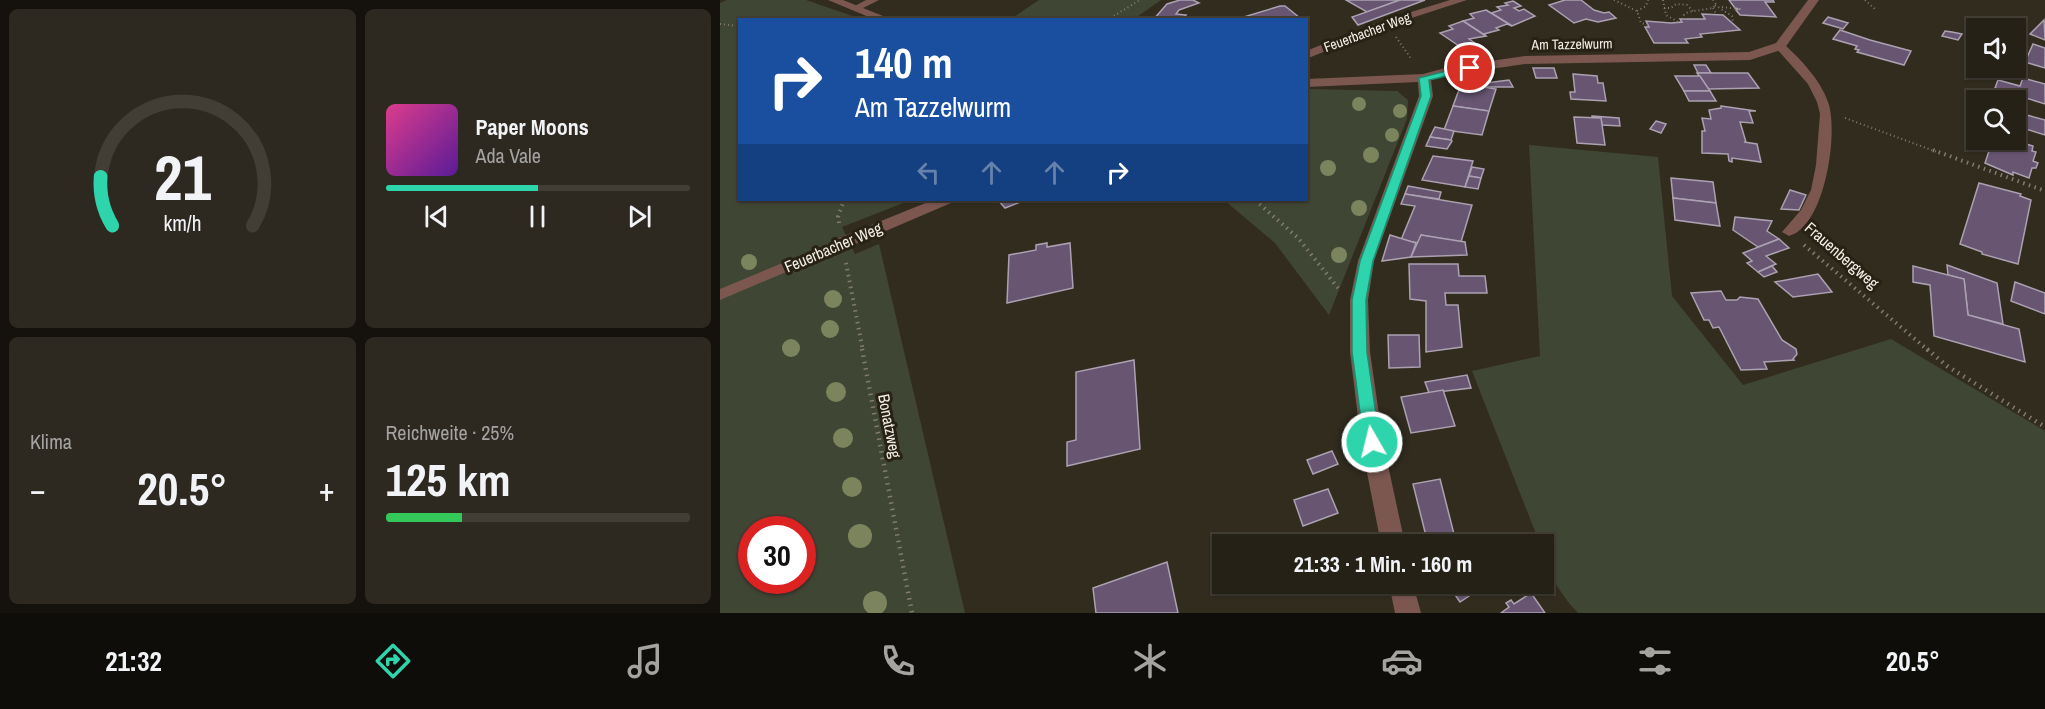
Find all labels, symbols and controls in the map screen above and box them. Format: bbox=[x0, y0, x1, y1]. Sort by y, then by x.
street label: Feuerbacher Weg bbox=[1321, 8, 1413, 56]
map controls bbox=[1966, 18, 2026, 150]
button: sound bbox=[1966, 18, 2026, 78]
street label: Am Tazzelwurm bbox=[1530, 34, 1613, 54]
text: 140 m bbox=[855, 35, 953, 91]
icon: right bbox=[756, 42, 834, 120]
pin bbox=[1444, 42, 1495, 93]
icon: arrive bbox=[1453, 51, 1486, 84]
text: Am Tazzelwurm bbox=[855, 89, 1011, 125]
button: search bbox=[1966, 90, 2026, 150]
text: Paper Moons bbox=[476, 112, 589, 142]
text: 21 bbox=[154, 135, 211, 219]
text: Ada Vale bbox=[476, 142, 541, 169]
icon: left bbox=[912, 156, 945, 189]
icon: ahead bbox=[975, 156, 1008, 189]
icon: ahead bbox=[1038, 156, 1071, 189]
icon: right bbox=[1101, 156, 1134, 189]
icon: previous bbox=[420, 200, 453, 233]
icon: pause bbox=[521, 200, 554, 233]
icon: next bbox=[623, 200, 656, 233]
text: km/h bbox=[163, 209, 201, 238]
street label: Feuerbacher Weg bbox=[781, 216, 886, 277]
street label: Frauenbergweg bbox=[1800, 217, 1884, 294]
street label: Bonatzweg bbox=[873, 392, 907, 461]
position arrow bbox=[1340, 410, 1404, 474]
text: Reichweite · 25% bbox=[386, 419, 514, 446]
text: Klima bbox=[30, 428, 72, 455]
text: 125 km bbox=[386, 449, 511, 510]
text: 20.5° bbox=[137, 458, 227, 519]
text: − bbox=[30, 467, 46, 511]
text: + bbox=[319, 467, 334, 511]
speed limit sign: 30 bbox=[738, 516, 816, 594]
text: 21:33 · 1 Min. · 160 m bbox=[1294, 549, 1472, 579]
icon: directions bbox=[372, 640, 414, 682]
icon: music bbox=[624, 640, 666, 682]
icon: phone bbox=[877, 640, 919, 682]
icon: climate bbox=[1129, 640, 1171, 682]
icon: car bbox=[1381, 640, 1423, 682]
icon: filters bbox=[1634, 640, 1676, 682]
text: 21:32 bbox=[105, 643, 162, 679]
text: 20.5° bbox=[1886, 643, 1940, 679]

